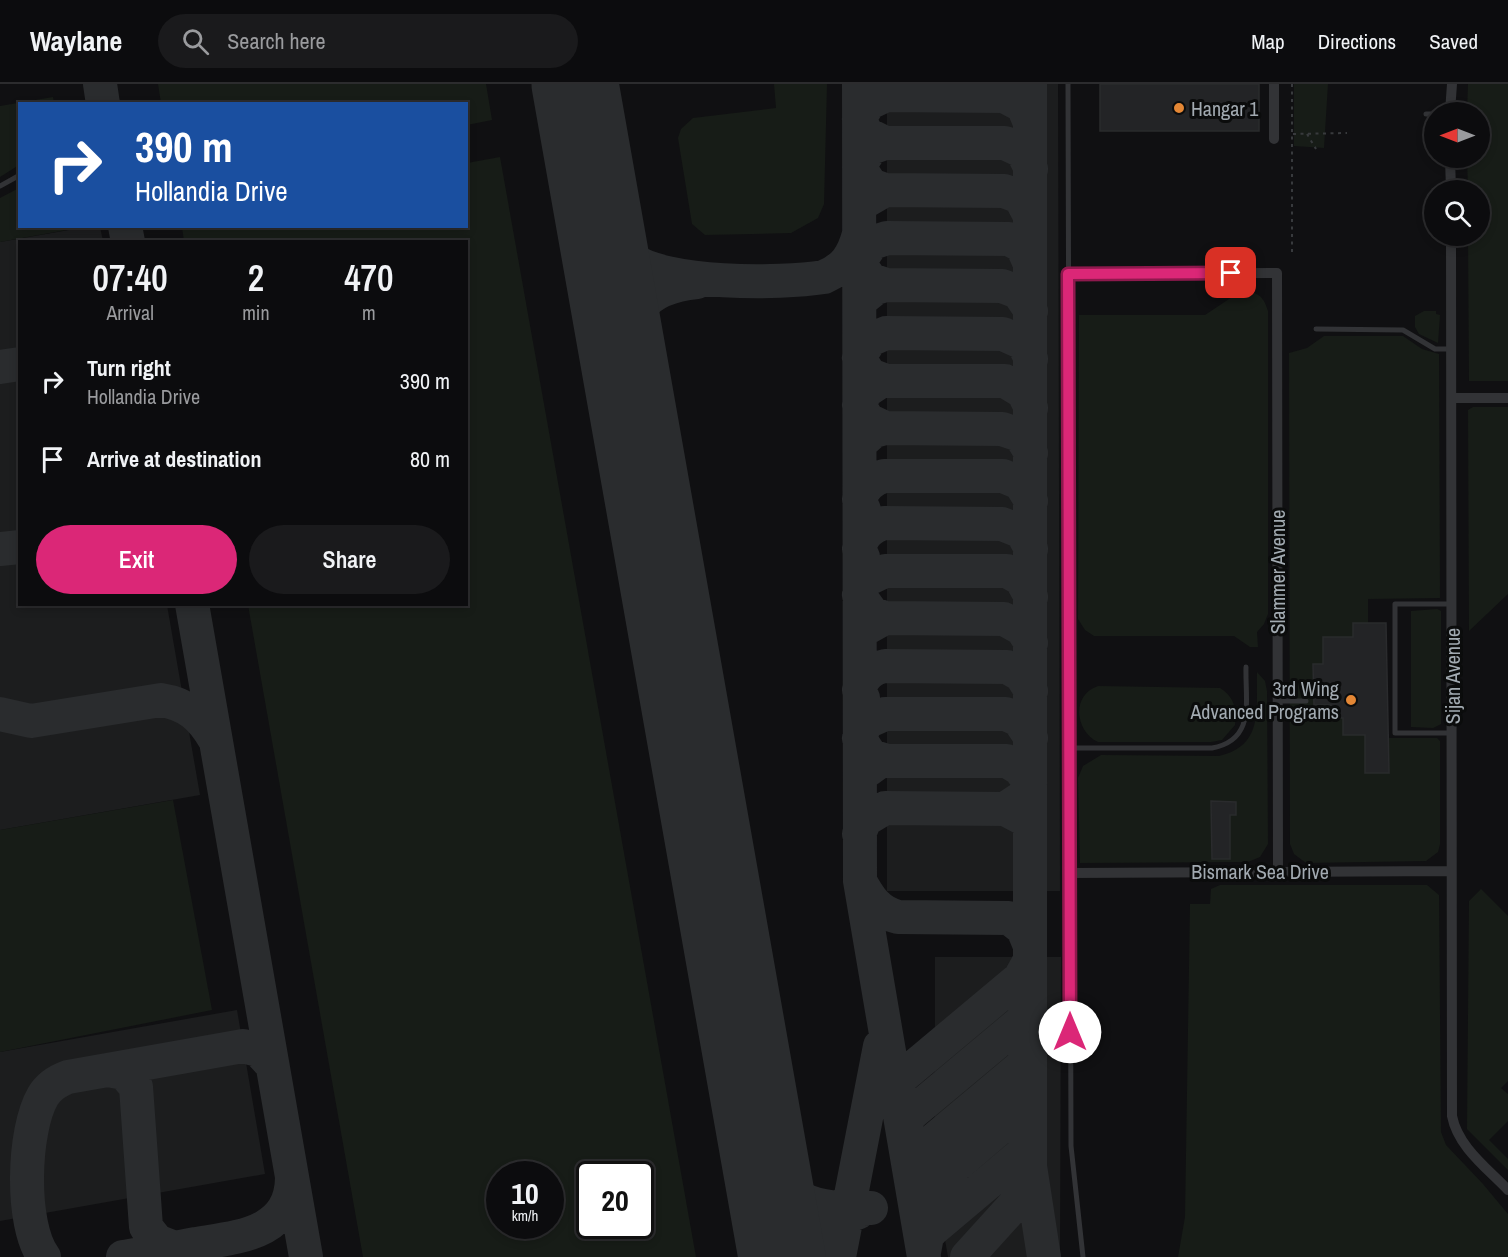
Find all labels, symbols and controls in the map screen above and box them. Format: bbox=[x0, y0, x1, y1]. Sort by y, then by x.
search box bbox=[158, 14, 578, 68]
text: Waylane bbox=[30, 22, 122, 60]
icon: search bbox=[179, 25, 212, 58]
text: Search here bbox=[227, 26, 326, 56]
text: Map bbox=[1251, 27, 1285, 56]
text: Directions bbox=[1318, 27, 1396, 56]
text: Saved bbox=[1429, 27, 1478, 56]
place label: Hangar 1 bbox=[1191, 95, 1258, 122]
marker: Hangar 1 bbox=[1172, 101, 1186, 115]
north arrow bbox=[1424, 102, 1490, 168]
map controls bbox=[1424, 102, 1490, 246]
text: 390 m bbox=[135, 119, 233, 175]
icon: right bbox=[36, 126, 114, 204]
text: Hollandia Drive bbox=[135, 173, 288, 209]
button: search bbox=[1424, 180, 1490, 246]
pin bbox=[1205, 247, 1256, 298]
text: 07:40 bbox=[93, 254, 168, 302]
text: 2 bbox=[248, 254, 264, 302]
text: 470 bbox=[344, 254, 393, 302]
icon: arrive bbox=[1214, 256, 1247, 289]
text: Arrival bbox=[106, 299, 154, 326]
text: min bbox=[242, 299, 270, 326]
text: m bbox=[362, 299, 376, 326]
text: Turn right bbox=[87, 353, 171, 383]
icon: right bbox=[36, 365, 69, 398]
text: 390 m bbox=[400, 366, 450, 396]
text: Hollandia Drive bbox=[87, 383, 200, 410]
icon: arrive bbox=[36, 443, 69, 476]
text: Arrive at destination bbox=[87, 444, 261, 474]
text: 80 m bbox=[410, 444, 450, 474]
street label: Slammer Avenue bbox=[1264, 510, 1291, 634]
button: Exit bbox=[36, 525, 237, 594]
button: Share bbox=[249, 525, 450, 594]
street label: Sijan Avenue bbox=[1439, 628, 1466, 724]
place label: 3rd Wing Advanced Programs bbox=[1189, 675, 1339, 725]
marker: 3rd Wing Advanced Programs bbox=[1344, 693, 1358, 707]
street label: Bismark Sea Drive bbox=[1191, 858, 1329, 885]
position arrow bbox=[1038, 1000, 1102, 1064]
speed limit sign: 20 bbox=[576, 1161, 654, 1239]
text: 10 bbox=[511, 1173, 539, 1213]
text: km/h bbox=[512, 1205, 538, 1226]

